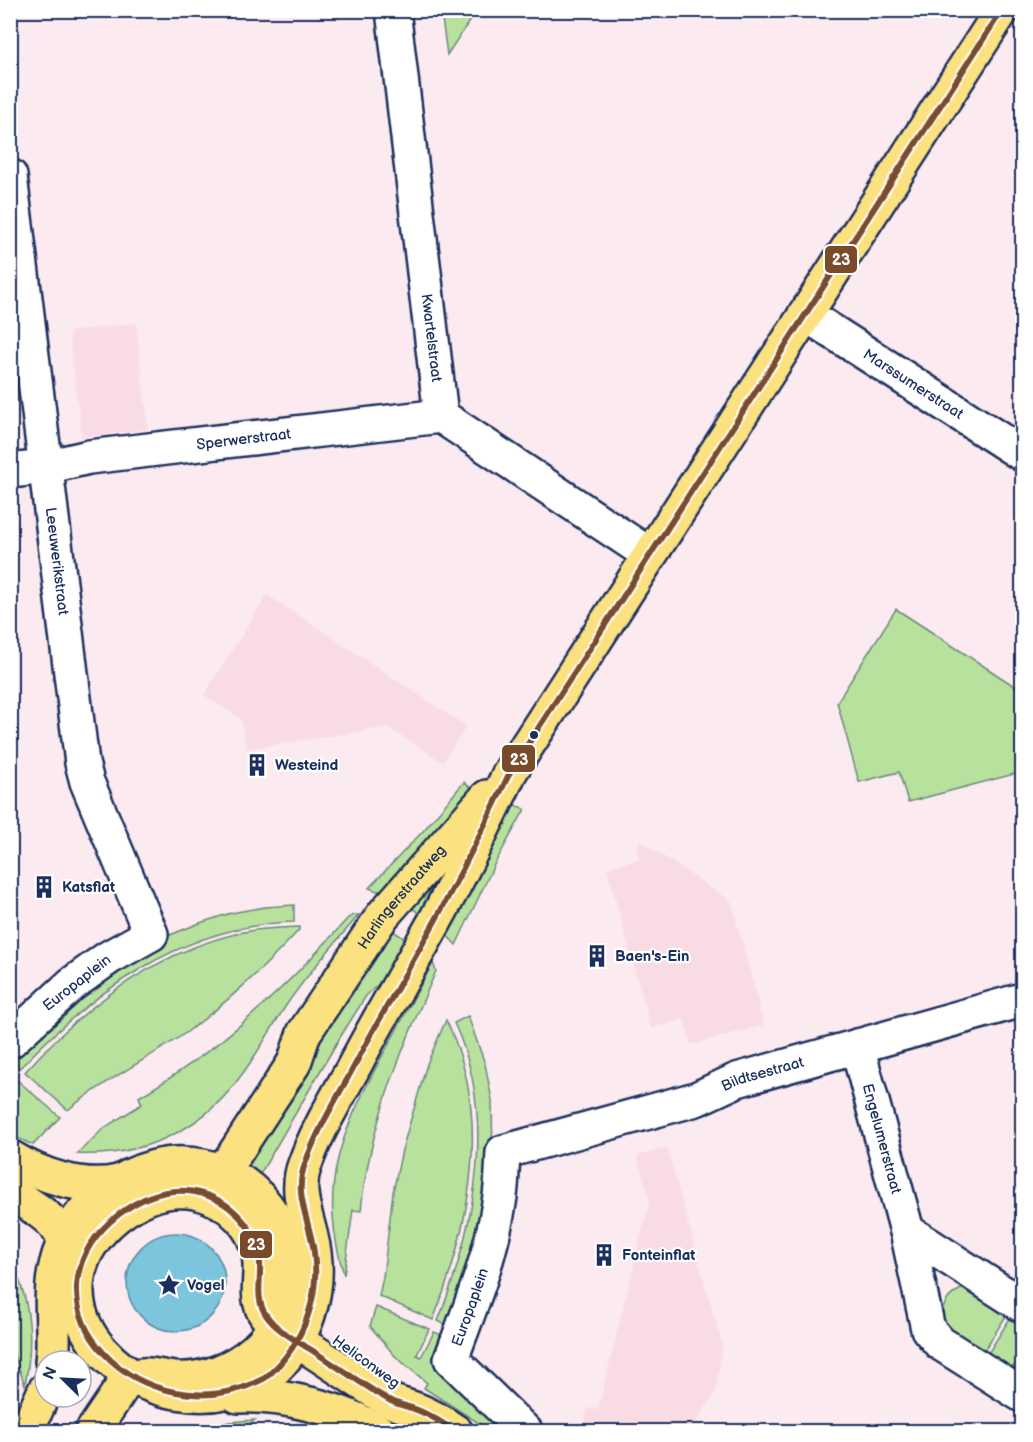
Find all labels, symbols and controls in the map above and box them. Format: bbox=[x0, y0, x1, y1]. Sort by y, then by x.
line badge: 23 bbox=[824, 245, 858, 274]
text: 23 bbox=[832, 251, 850, 270]
street label: Kwartelstraat bbox=[417, 293, 446, 383]
street label: Marssumerstraat bbox=[860, 345, 967, 423]
street label: Sperwerstraat bbox=[195, 424, 292, 454]
street label: Leeuwerikstraat bbox=[41, 506, 73, 616]
unlabelled marker bbox=[528, 729, 540, 741]
line badge: 23 bbox=[501, 744, 536, 773]
text: 23 bbox=[510, 751, 528, 770]
building icon: Westeind bbox=[244, 752, 270, 778]
place label: Westeind bbox=[275, 756, 338, 775]
street label: Harlingerstraatweg bbox=[353, 841, 450, 953]
building icon: Katsflat bbox=[31, 874, 57, 900]
place label: Katsflat bbox=[62, 878, 115, 897]
building icon: Baen's-Ein bbox=[584, 943, 610, 969]
place label: Baen's-Ein bbox=[615, 947, 689, 966]
street label: Europaplein bbox=[39, 950, 115, 1016]
street label: Bildtsestraat bbox=[718, 1052, 806, 1095]
street label: Engelumerstraat bbox=[858, 1082, 906, 1196]
line badge: 23 bbox=[239, 1230, 273, 1259]
text: 23 bbox=[247, 1236, 265, 1255]
building icon: Fonteinflat bbox=[591, 1242, 617, 1268]
place label: Fonteinflat bbox=[622, 1246, 695, 1265]
street label: Europaplein bbox=[447, 1266, 493, 1349]
place icon: Vogel bbox=[156, 1272, 182, 1298]
place label: Vogel bbox=[187, 1276, 225, 1295]
street label: Heliconweg bbox=[328, 1331, 404, 1393]
north arrow bbox=[33, 1349, 93, 1409]
text: N bbox=[40, 1364, 62, 1383]

